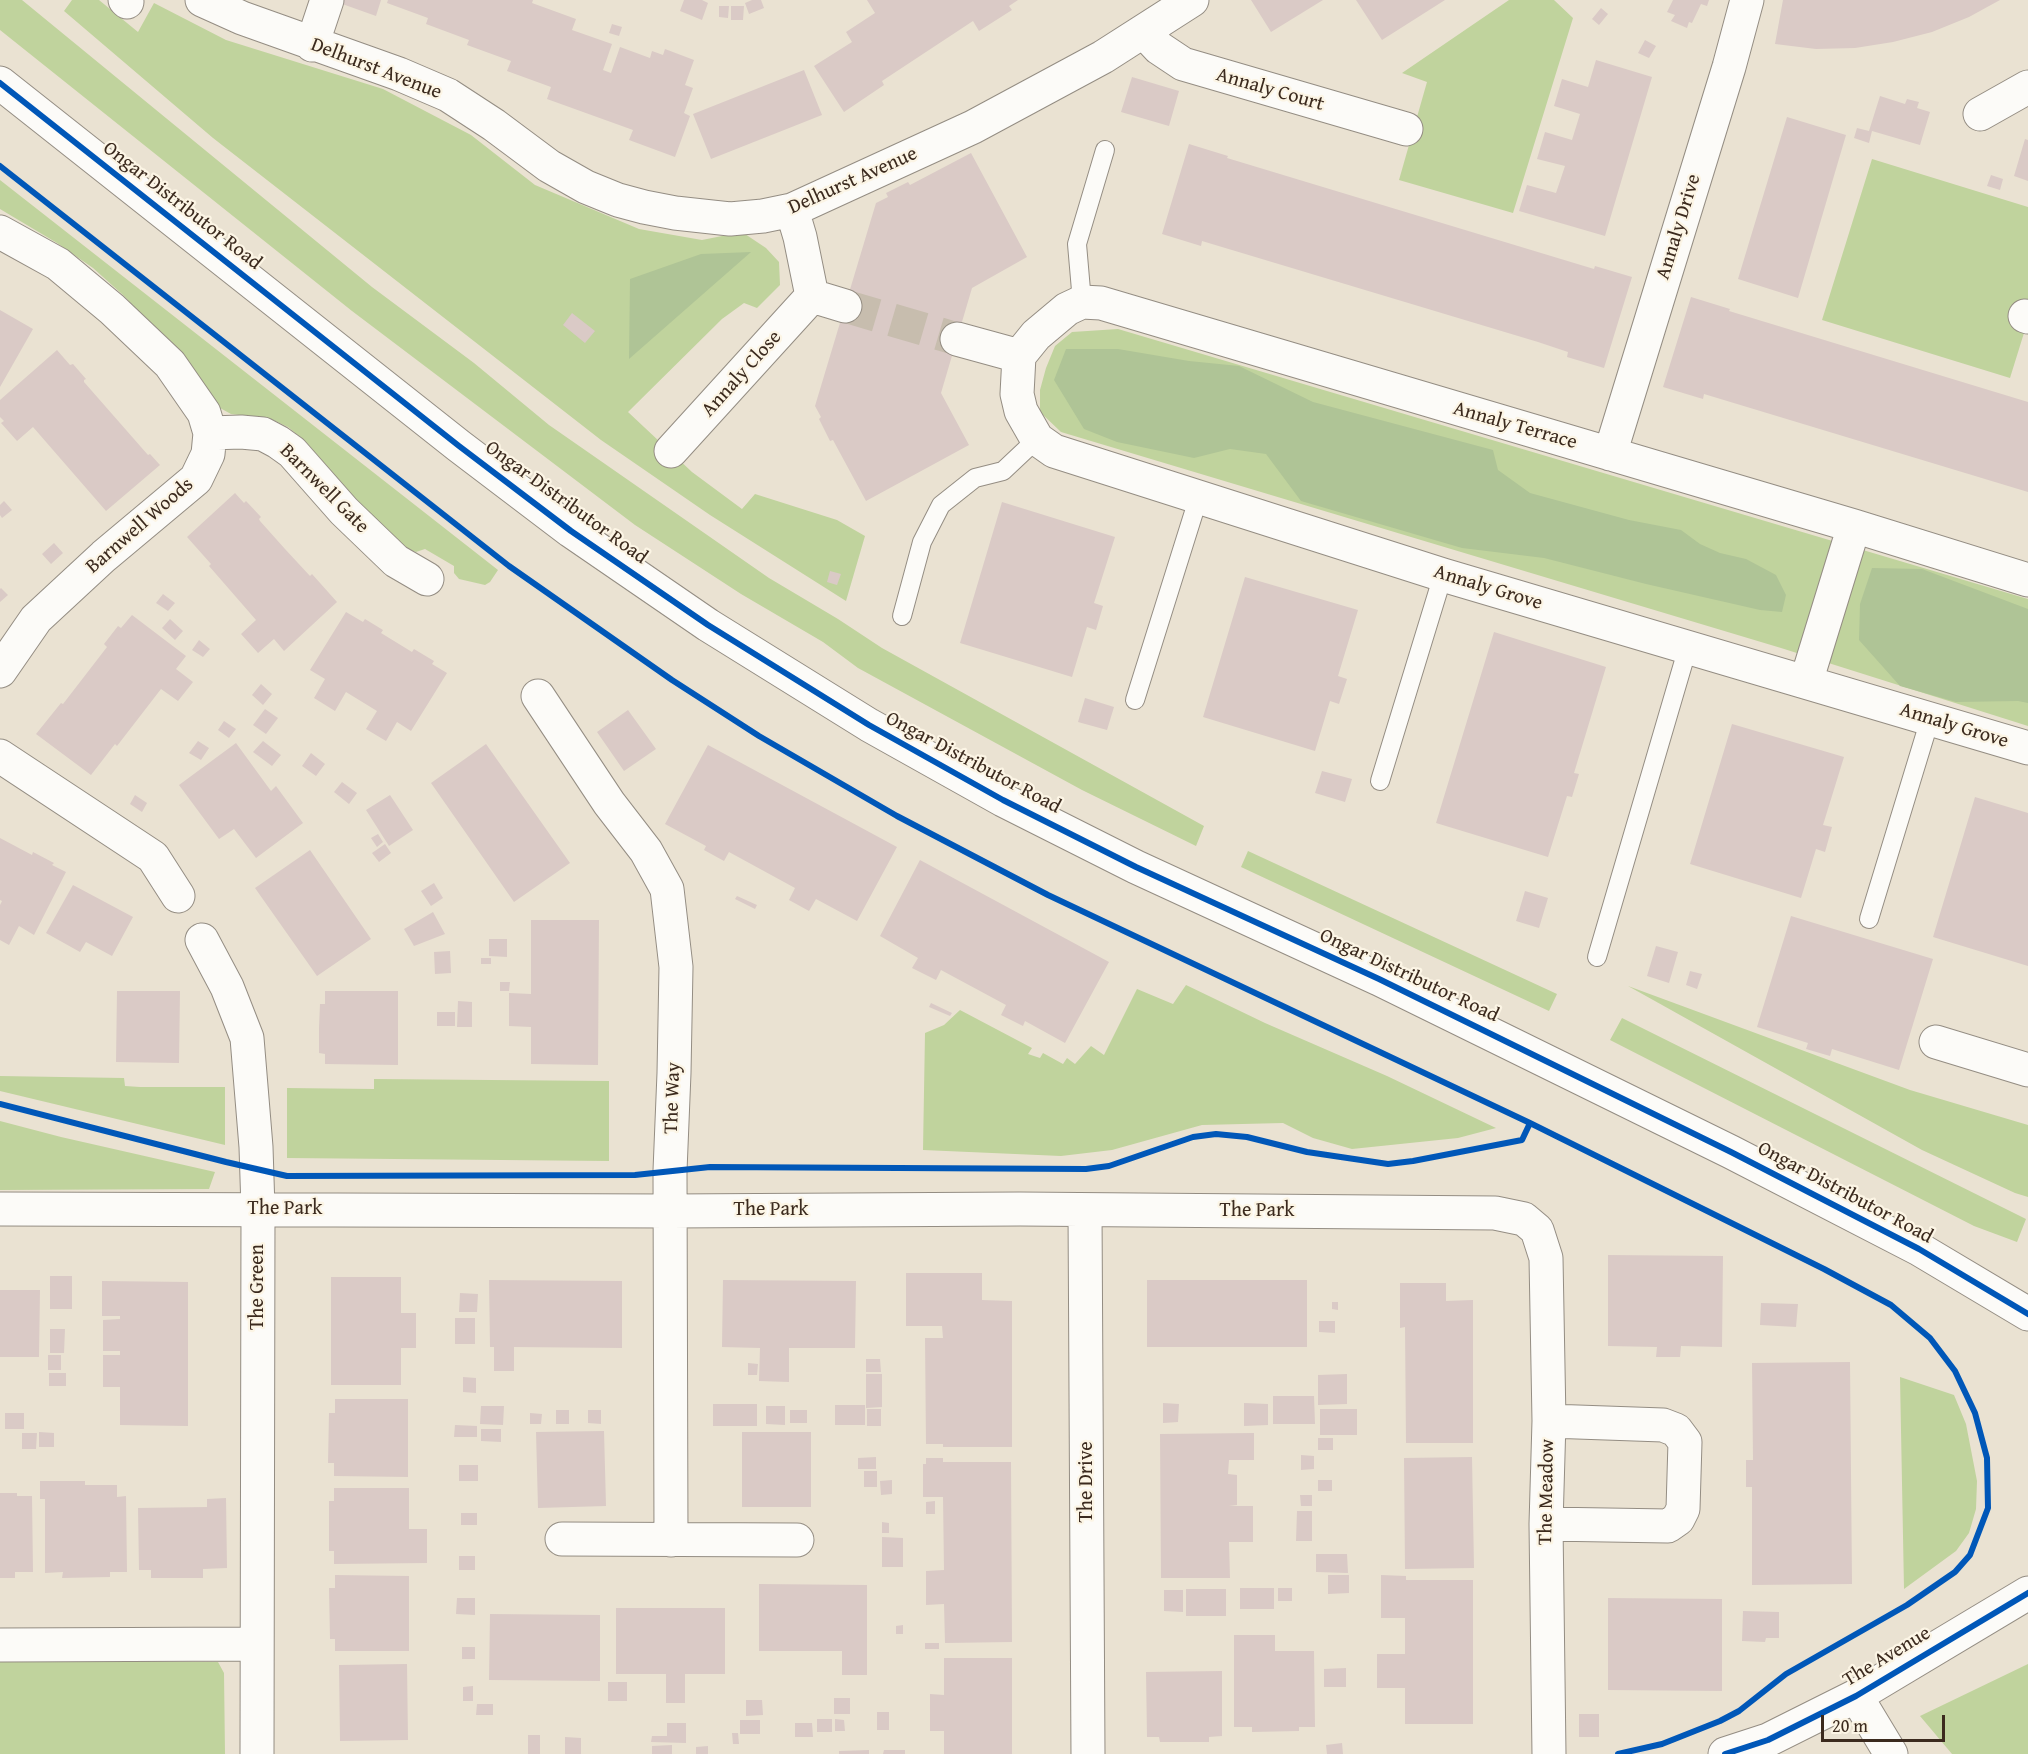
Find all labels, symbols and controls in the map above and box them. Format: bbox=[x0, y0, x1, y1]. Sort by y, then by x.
street label: Delhurst Avenue bbox=[307, 33, 445, 105]
street label: Annaly Court bbox=[1213, 63, 1327, 117]
street label: Ongar Distributor Road bbox=[98, 137, 266, 275]
street label: Delhurst Avenue bbox=[785, 142, 921, 220]
street label: Annaly Drive bbox=[1652, 171, 1706, 283]
street label: Annaly Close bbox=[697, 326, 787, 422]
street label: Annaly Terrace bbox=[1450, 397, 1580, 455]
street label: Ongar Distributor Road bbox=[480, 436, 652, 570]
street label: Barnwell Gate bbox=[274, 439, 374, 539]
street label: Barnwell Woods bbox=[81, 473, 199, 579]
street label: Annaly Grove bbox=[1431, 560, 1545, 616]
street label: Annaly Grove bbox=[1897, 698, 2011, 754]
street label: Ongar Distributor Road bbox=[881, 707, 1065, 819]
street label: Ongar Distributor Road bbox=[1316, 924, 1502, 1028]
street label: The Way bbox=[660, 1062, 686, 1134]
street label: Ongar Distributor Road bbox=[1753, 1137, 1937, 1249]
street label: The Park bbox=[248, 1197, 322, 1221]
street label: The Park bbox=[734, 1198, 808, 1222]
street label: The Park bbox=[1220, 1199, 1294, 1223]
street label: The Green bbox=[246, 1244, 270, 1330]
street label: The Meadow bbox=[1534, 1439, 1560, 1545]
street label: The Drive bbox=[1075, 1441, 1099, 1523]
street label: The Avenue bbox=[1839, 1622, 1935, 1692]
scale bar bbox=[1824, 1703, 1948, 1741]
text: 20 m bbox=[1832, 1712, 1868, 1739]

